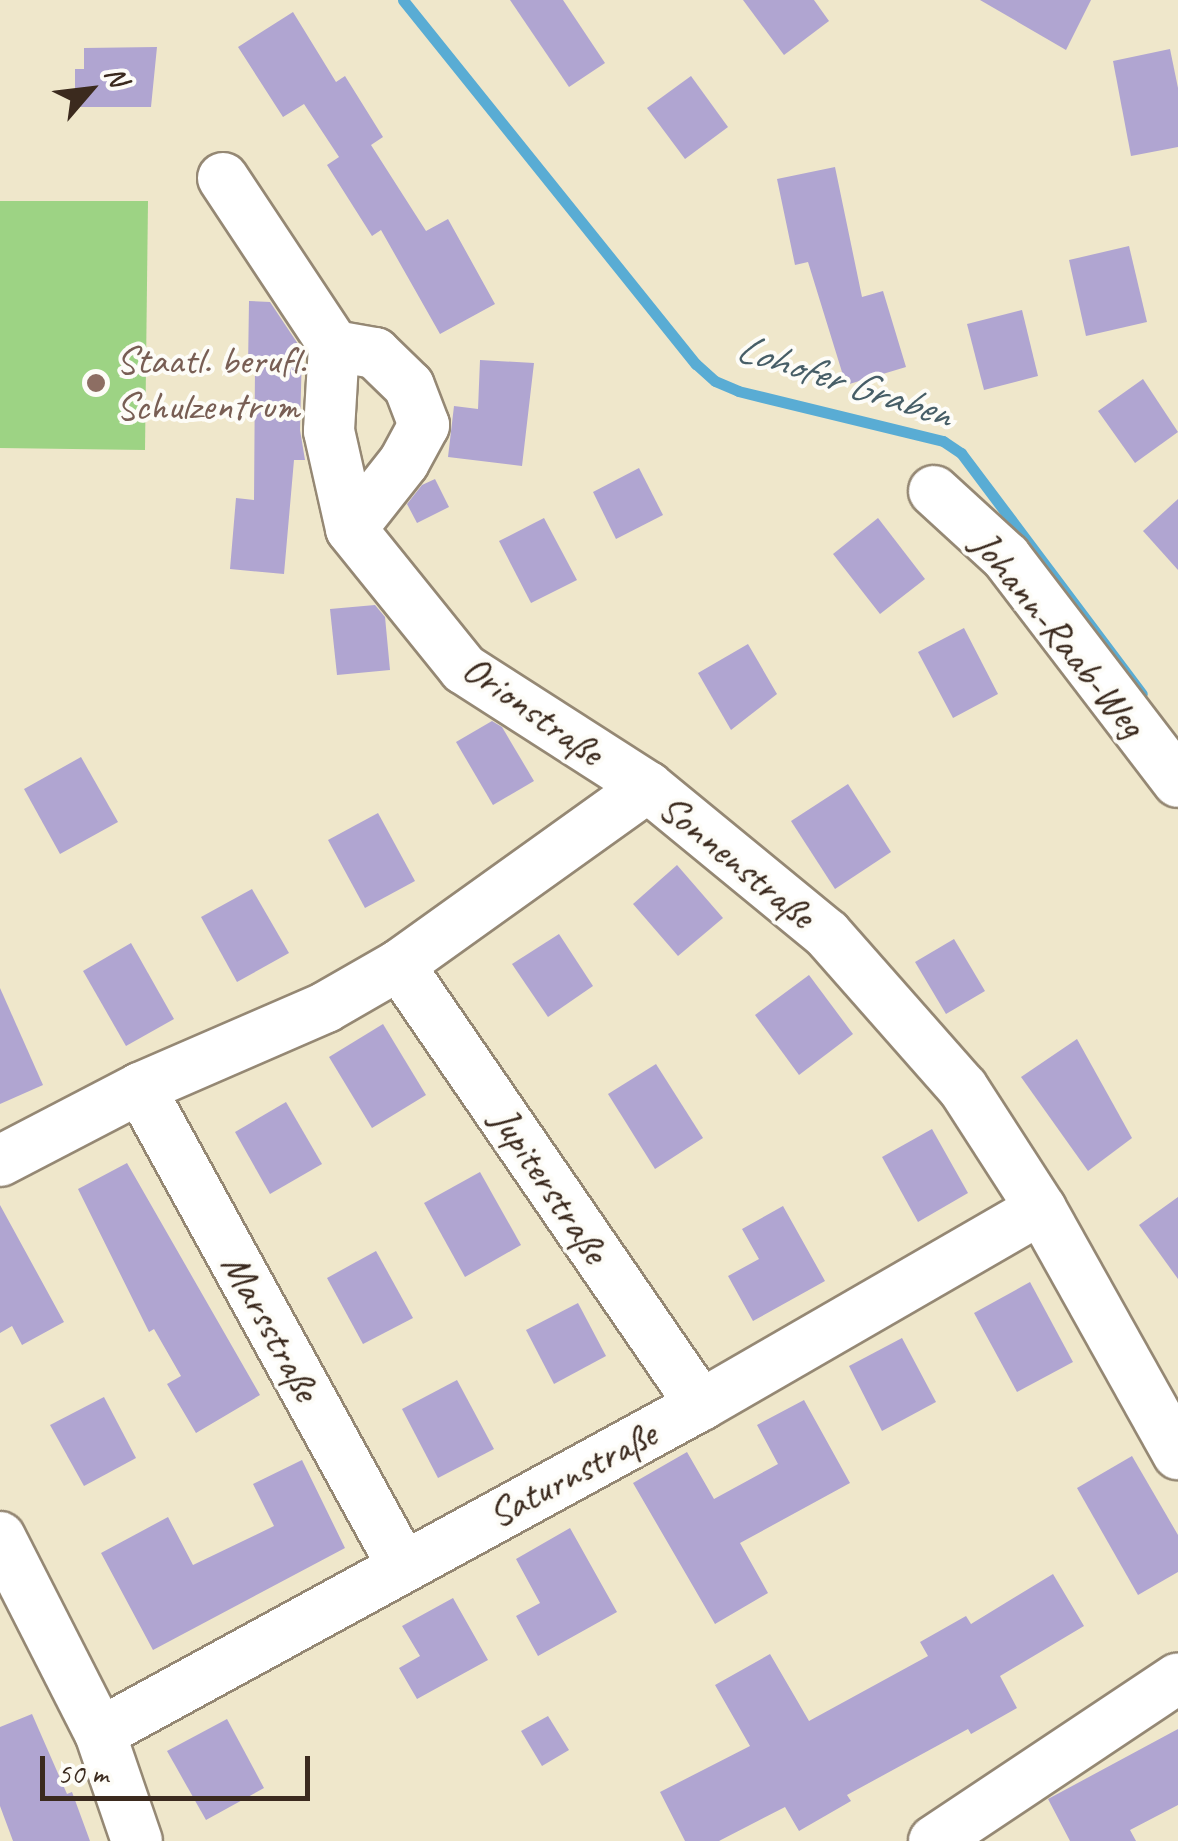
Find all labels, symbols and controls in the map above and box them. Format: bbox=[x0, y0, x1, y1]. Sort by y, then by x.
north arrow bbox=[40, 40, 140, 140]
text: N bbox=[97, 60, 136, 92]
water label: Lohofer Graben bbox=[730, 323, 958, 439]
place label: Staatl. berufl. Schulzentrum bbox=[116, 336, 307, 430]
marker: Staatl. berufl. Schulzentrum bbox=[85, 372, 107, 394]
street label: Johann-Raab-Weg bbox=[961, 521, 1157, 747]
street label: Orionstraße bbox=[453, 644, 613, 776]
street label: Sonnenstraße bbox=[649, 784, 825, 938]
street label: Jupiterstraße bbox=[481, 1098, 619, 1272]
street label: Marsstraße bbox=[211, 1245, 331, 1409]
street label: Saturnstraße bbox=[480, 1410, 664, 1538]
scale bar bbox=[45, 1736, 315, 1798]
text: 50 m bbox=[57, 1754, 108, 1792]

